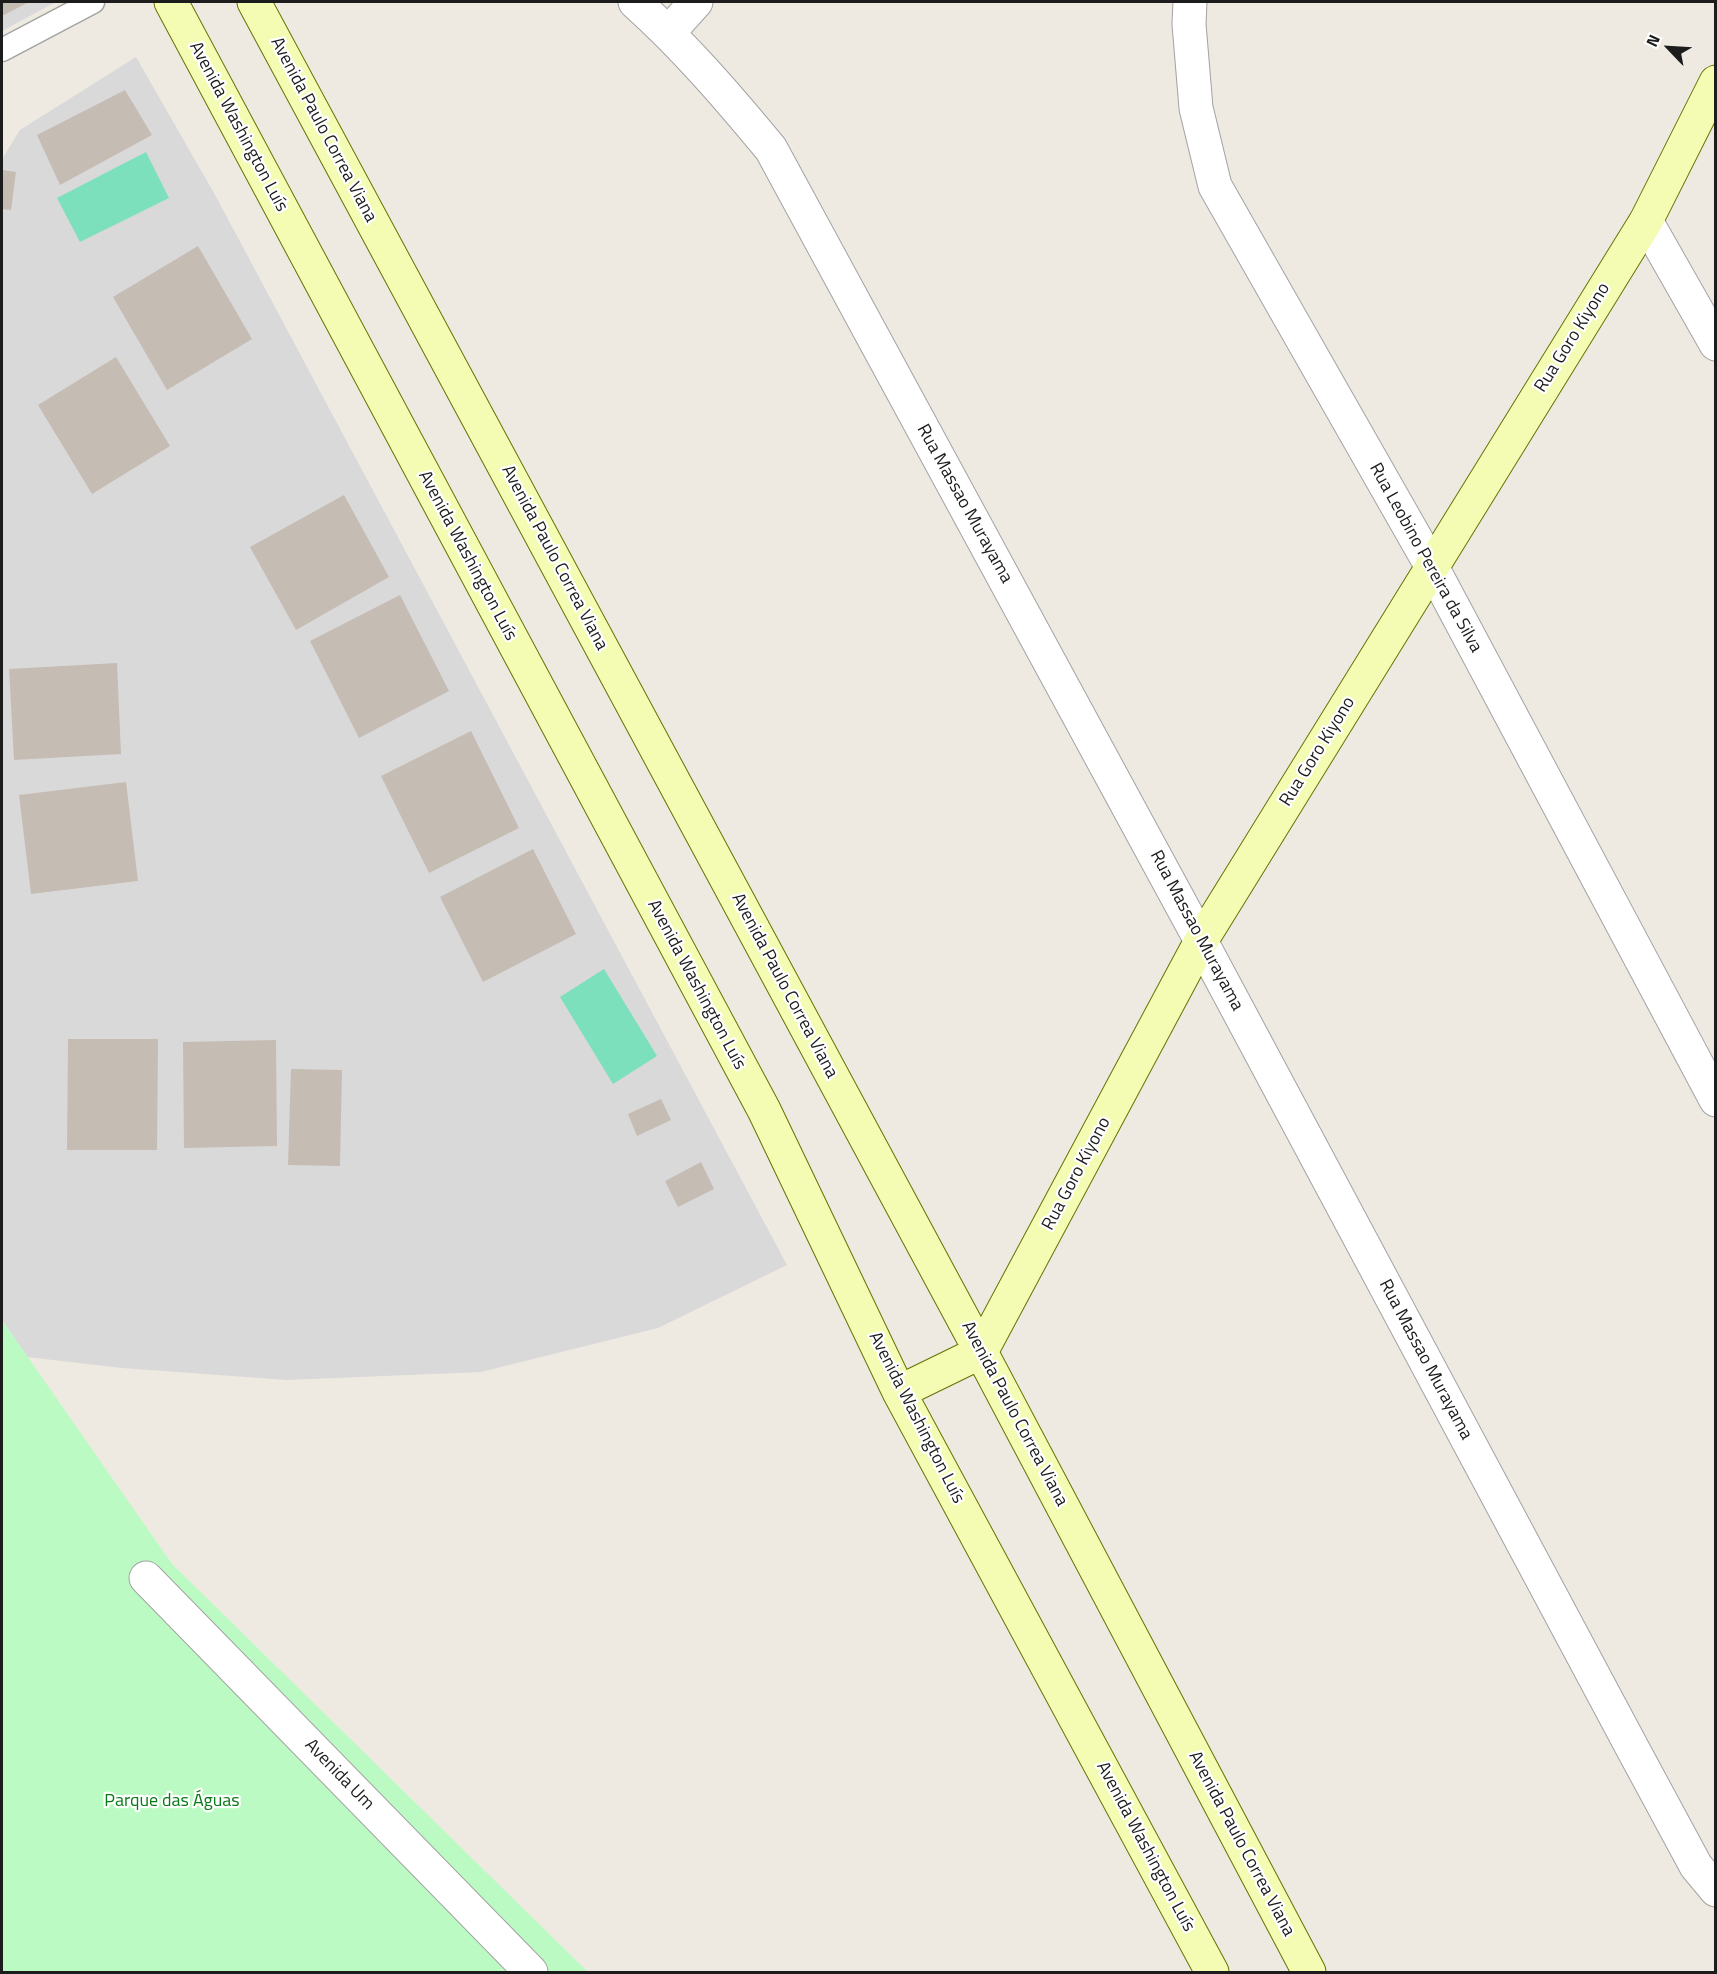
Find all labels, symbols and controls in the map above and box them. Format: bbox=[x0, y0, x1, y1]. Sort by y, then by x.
north arrow bbox=[1639, 18, 1699, 78]
text: N bbox=[1639, 30, 1666, 50]
street label: Avenida Paulo Correa Viana bbox=[265, 34, 381, 226]
street label: Avenida Washington Luís bbox=[184, 38, 292, 216]
street label: Rua Goro Kiyono bbox=[1531, 279, 1615, 397]
street label: Rua Massao Murayama bbox=[911, 421, 1017, 587]
street label: Rua Leobino Pereira da Silva bbox=[1364, 460, 1486, 656]
street label: Avenida Paulo Correa Viana bbox=[496, 462, 612, 654]
street label: Avenida Washington Luís bbox=[413, 467, 521, 645]
street label: Rua Goro Kiyono bbox=[1276, 693, 1360, 811]
street label: Rua Massao Murayama bbox=[1145, 847, 1247, 1015]
street label: Avenida Paulo Correa Viana bbox=[726, 890, 842, 1082]
street label: Avenida Washington Luís bbox=[642, 896, 750, 1074]
street label: Rua Goro Kiyono bbox=[1038, 1114, 1116, 1234]
street label: Rua Massao Murayama bbox=[1374, 1276, 1476, 1444]
street label: Avenida Paulo Correa Viana bbox=[956, 1318, 1072, 1510]
street label: Avenida Washington Luís bbox=[863, 1329, 969, 1507]
street label: Avenida Um bbox=[300, 1735, 378, 1815]
street label: Avenida Paulo Correa Viana bbox=[1183, 1748, 1299, 1940]
street label: Avenida Washington Luís bbox=[1091, 1758, 1199, 1936]
park label: Parque das Águas bbox=[104, 1791, 240, 1813]

